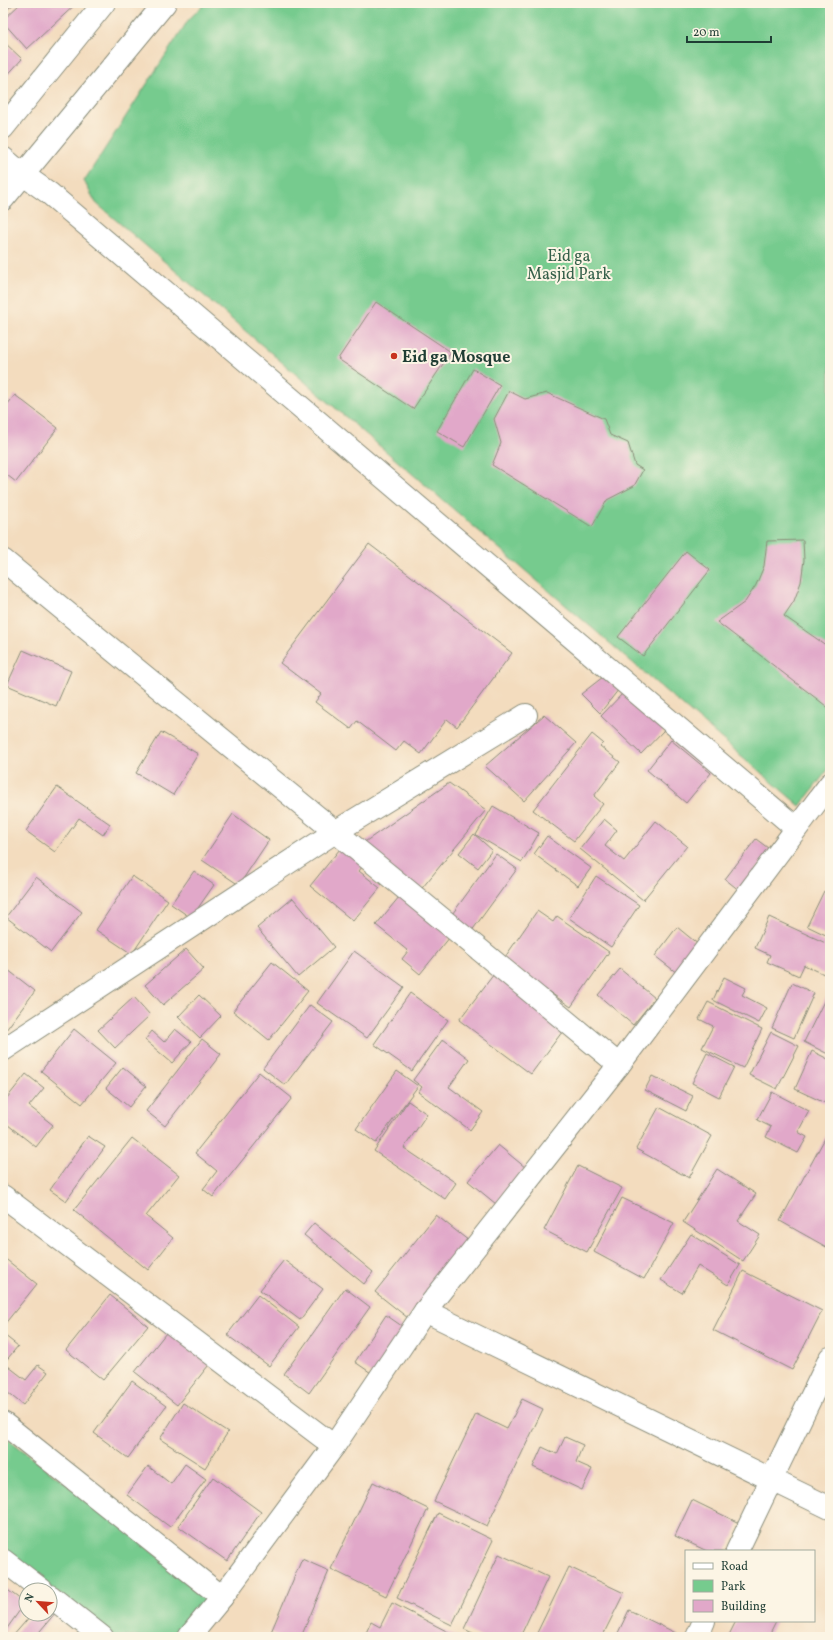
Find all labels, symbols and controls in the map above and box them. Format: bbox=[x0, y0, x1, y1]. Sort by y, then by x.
scale bar bbox=[687, 18, 771, 44]
text: 20 m bbox=[693, 25, 720, 41]
park label: Eid ga Masjid Park bbox=[527, 246, 611, 286]
place label: Eid ga Mosque bbox=[402, 347, 510, 369]
marker: Eid ga Mosque bbox=[389, 351, 399, 361]
legend bbox=[685, 1550, 815, 1622]
text: Road bbox=[721, 1559, 748, 1575]
text: Park bbox=[721, 1579, 746, 1595]
north arrow bbox=[18, 1582, 58, 1622]
text: N bbox=[22, 1591, 39, 1605]
text: Building bbox=[721, 1599, 766, 1615]

